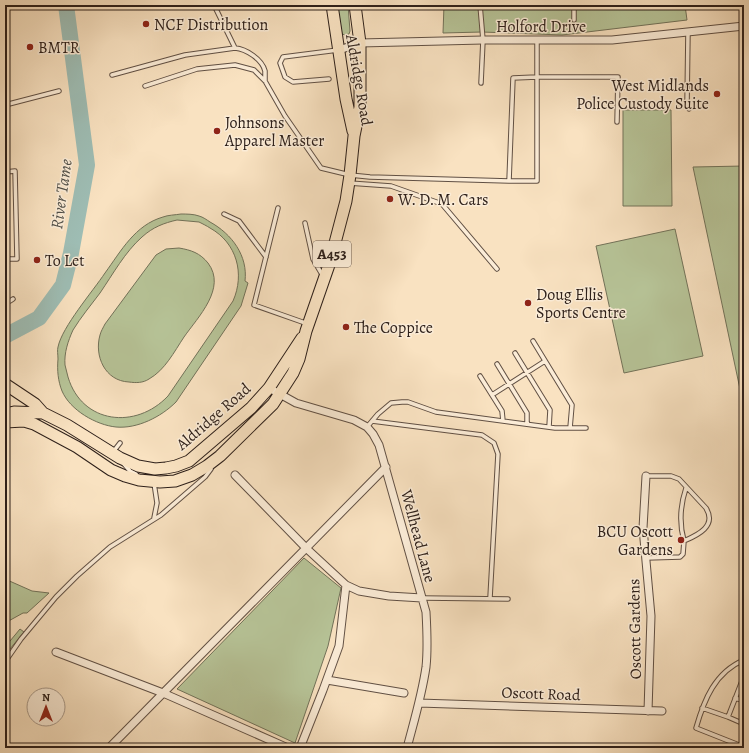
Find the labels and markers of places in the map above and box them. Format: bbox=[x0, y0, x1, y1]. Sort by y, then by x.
place label: NCF Distribution bbox=[154, 14, 269, 36]
marker: NCF Distribution bbox=[141, 19, 151, 29]
place label: BMTR bbox=[38, 37, 80, 59]
marker: BMTR bbox=[25, 42, 35, 52]
place label: West Midlands Police Custody Suite bbox=[576, 75, 709, 115]
marker: West Midlands Police Custody Suite bbox=[712, 89, 722, 99]
place label: Johnsons Apparel Master bbox=[224, 112, 324, 152]
marker: Johnsons Apparel Master bbox=[212, 126, 222, 136]
place label: W. D. M. Cars bbox=[397, 189, 489, 211]
marker: W. D. M. Cars bbox=[385, 194, 395, 204]
place label: To Let bbox=[45, 250, 84, 272]
marker: To Let bbox=[32, 255, 42, 265]
place label: Doug Ellis Sports Centre bbox=[536, 284, 626, 324]
marker: Doug Ellis Sports Centre bbox=[523, 298, 533, 308]
place label: The Coppice bbox=[354, 317, 433, 339]
marker: The Coppice bbox=[341, 322, 351, 332]
place label: BCU Oscott Gardens bbox=[597, 521, 673, 561]
marker: BCU Oscott Gardens bbox=[676, 535, 686, 545]

